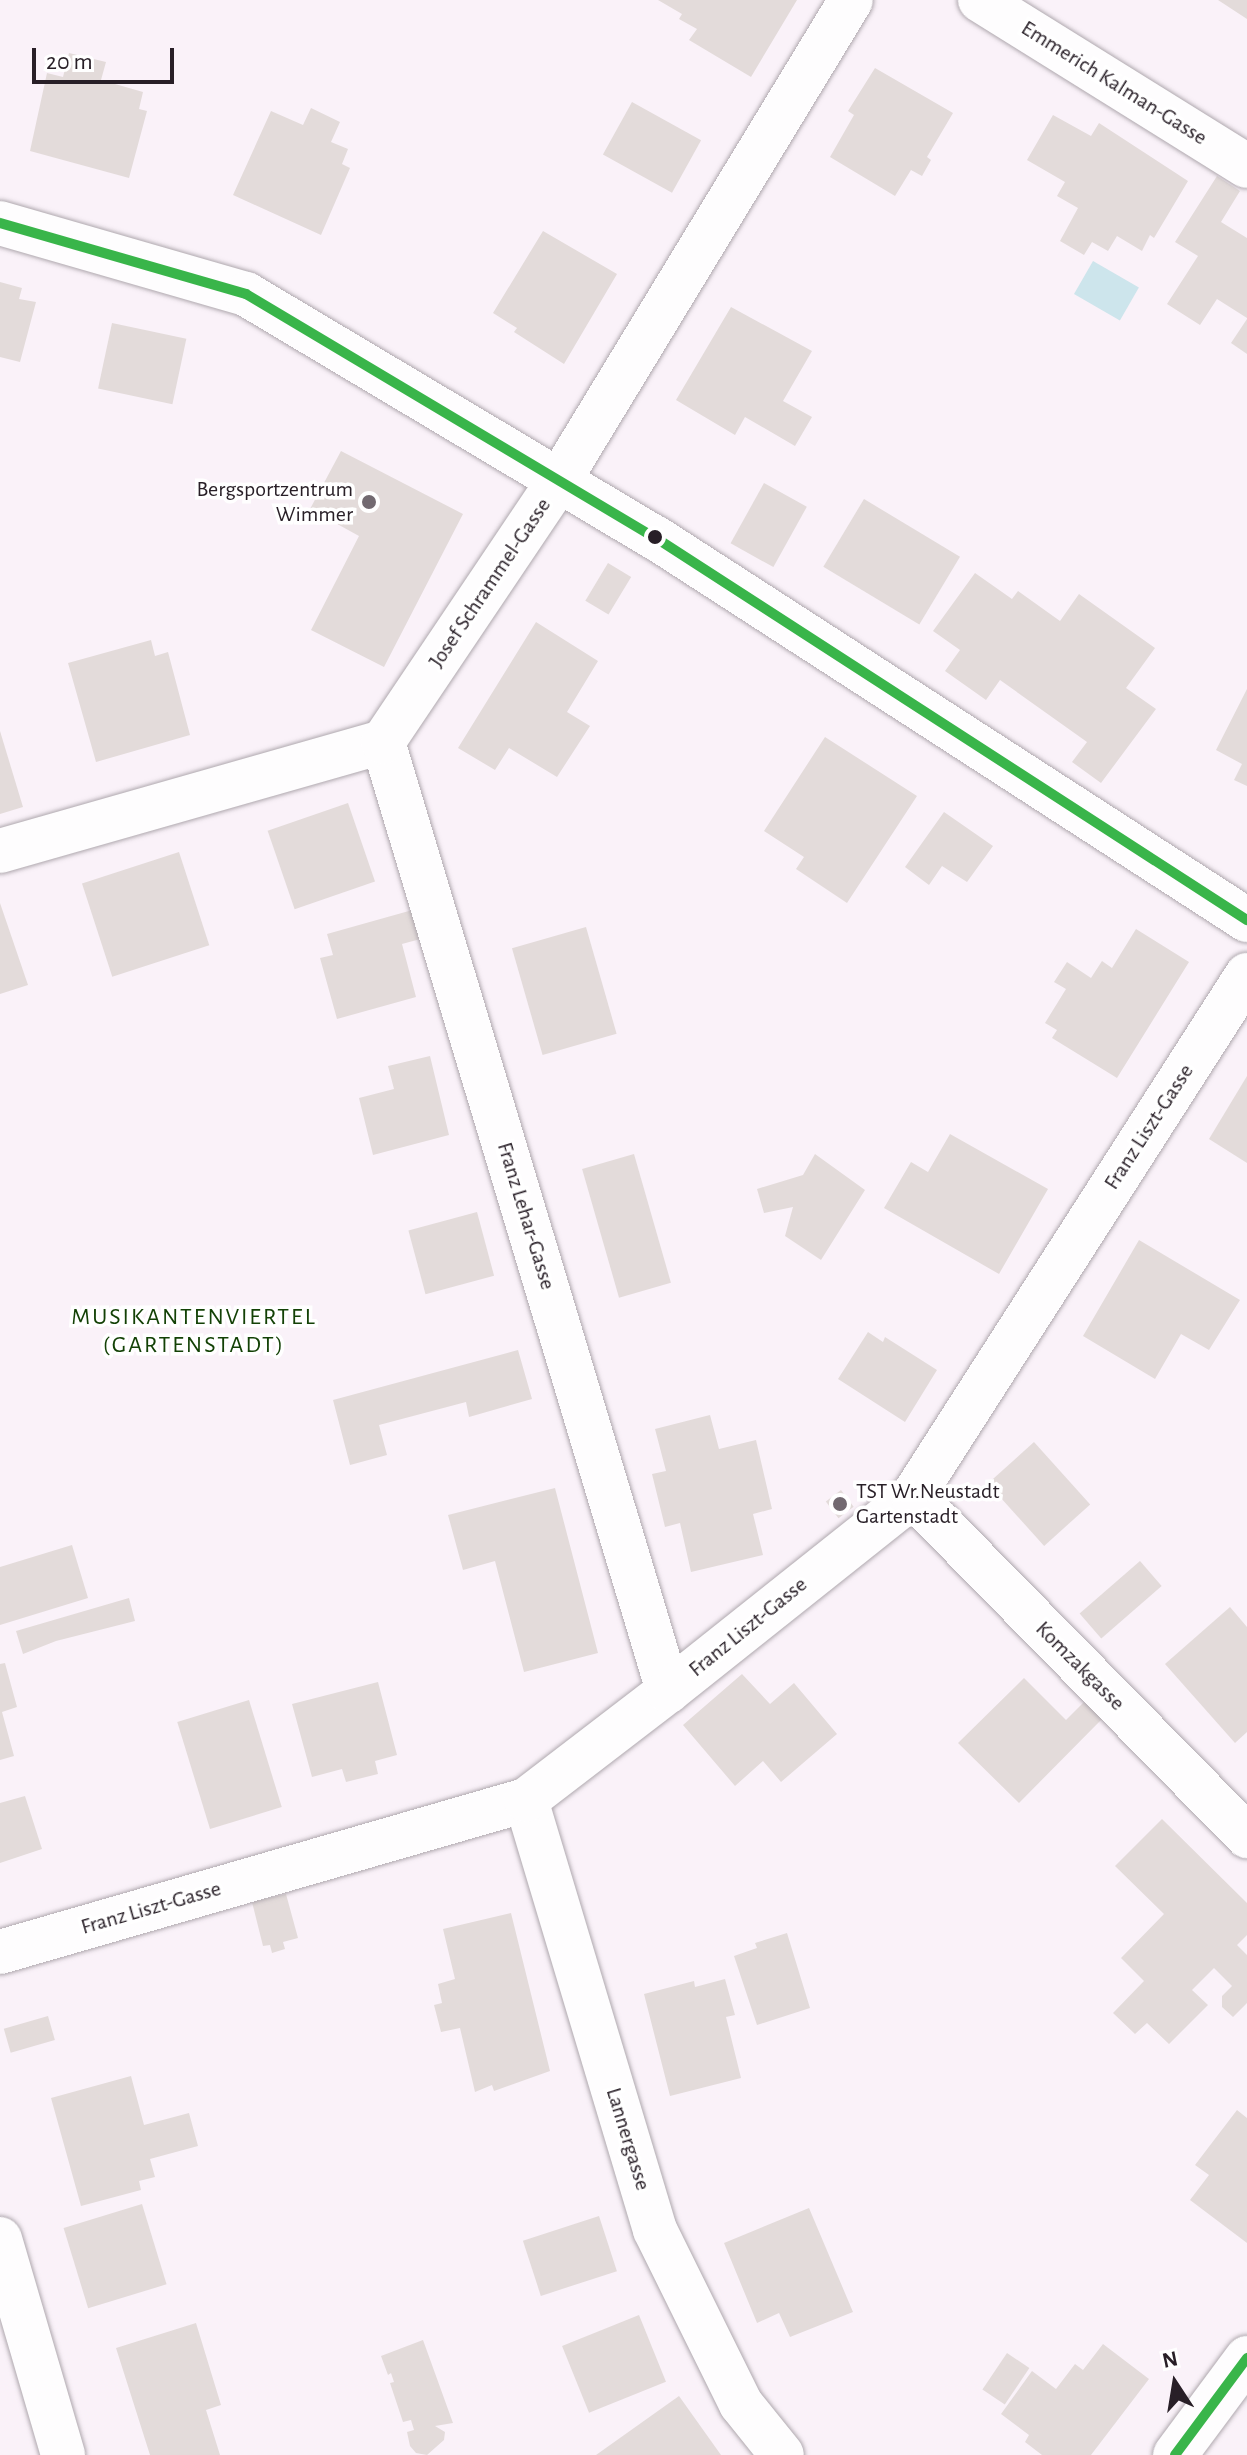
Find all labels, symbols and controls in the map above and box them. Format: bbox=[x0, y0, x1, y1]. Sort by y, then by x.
street label: Emmerich Kalman-Gasse bbox=[1016, 15, 1212, 151]
scale bar bbox=[36, 32, 178, 82]
text: 20 m bbox=[46, 50, 93, 74]
place label: Bergsportzentrum Wimmer bbox=[196, 476, 353, 528]
marker: Bergsportzentrum Wimmer bbox=[360, 493, 378, 511]
street label: Josef Schrammel-Gasse bbox=[423, 493, 557, 673]
unlabelled marker bbox=[647, 529, 663, 545]
street label: Franz Liszt-Gasse bbox=[1099, 1059, 1199, 1195]
street label: Franz Lehar-Gasse bbox=[491, 1139, 561, 1293]
district label: MUSIKANTENVIERTEL (GARTENSTADT) bbox=[71, 1304, 317, 1360]
place label: TST Wr.Neustadt Gartenstadt bbox=[856, 1478, 999, 1530]
marker: TST Wr.Neustadt Gartenstadt bbox=[831, 1495, 849, 1513]
street label: Franz Liszt-Gasse bbox=[684, 1571, 812, 1683]
street label: Komzakgasse bbox=[1030, 1616, 1130, 1716]
street label: Franz Liszt-Gasse bbox=[78, 1875, 224, 1941]
street label: Lannergasse bbox=[600, 2085, 656, 2193]
north arrow bbox=[1135, 2343, 1215, 2423]
text: N bbox=[1160, 2347, 1180, 2372]

